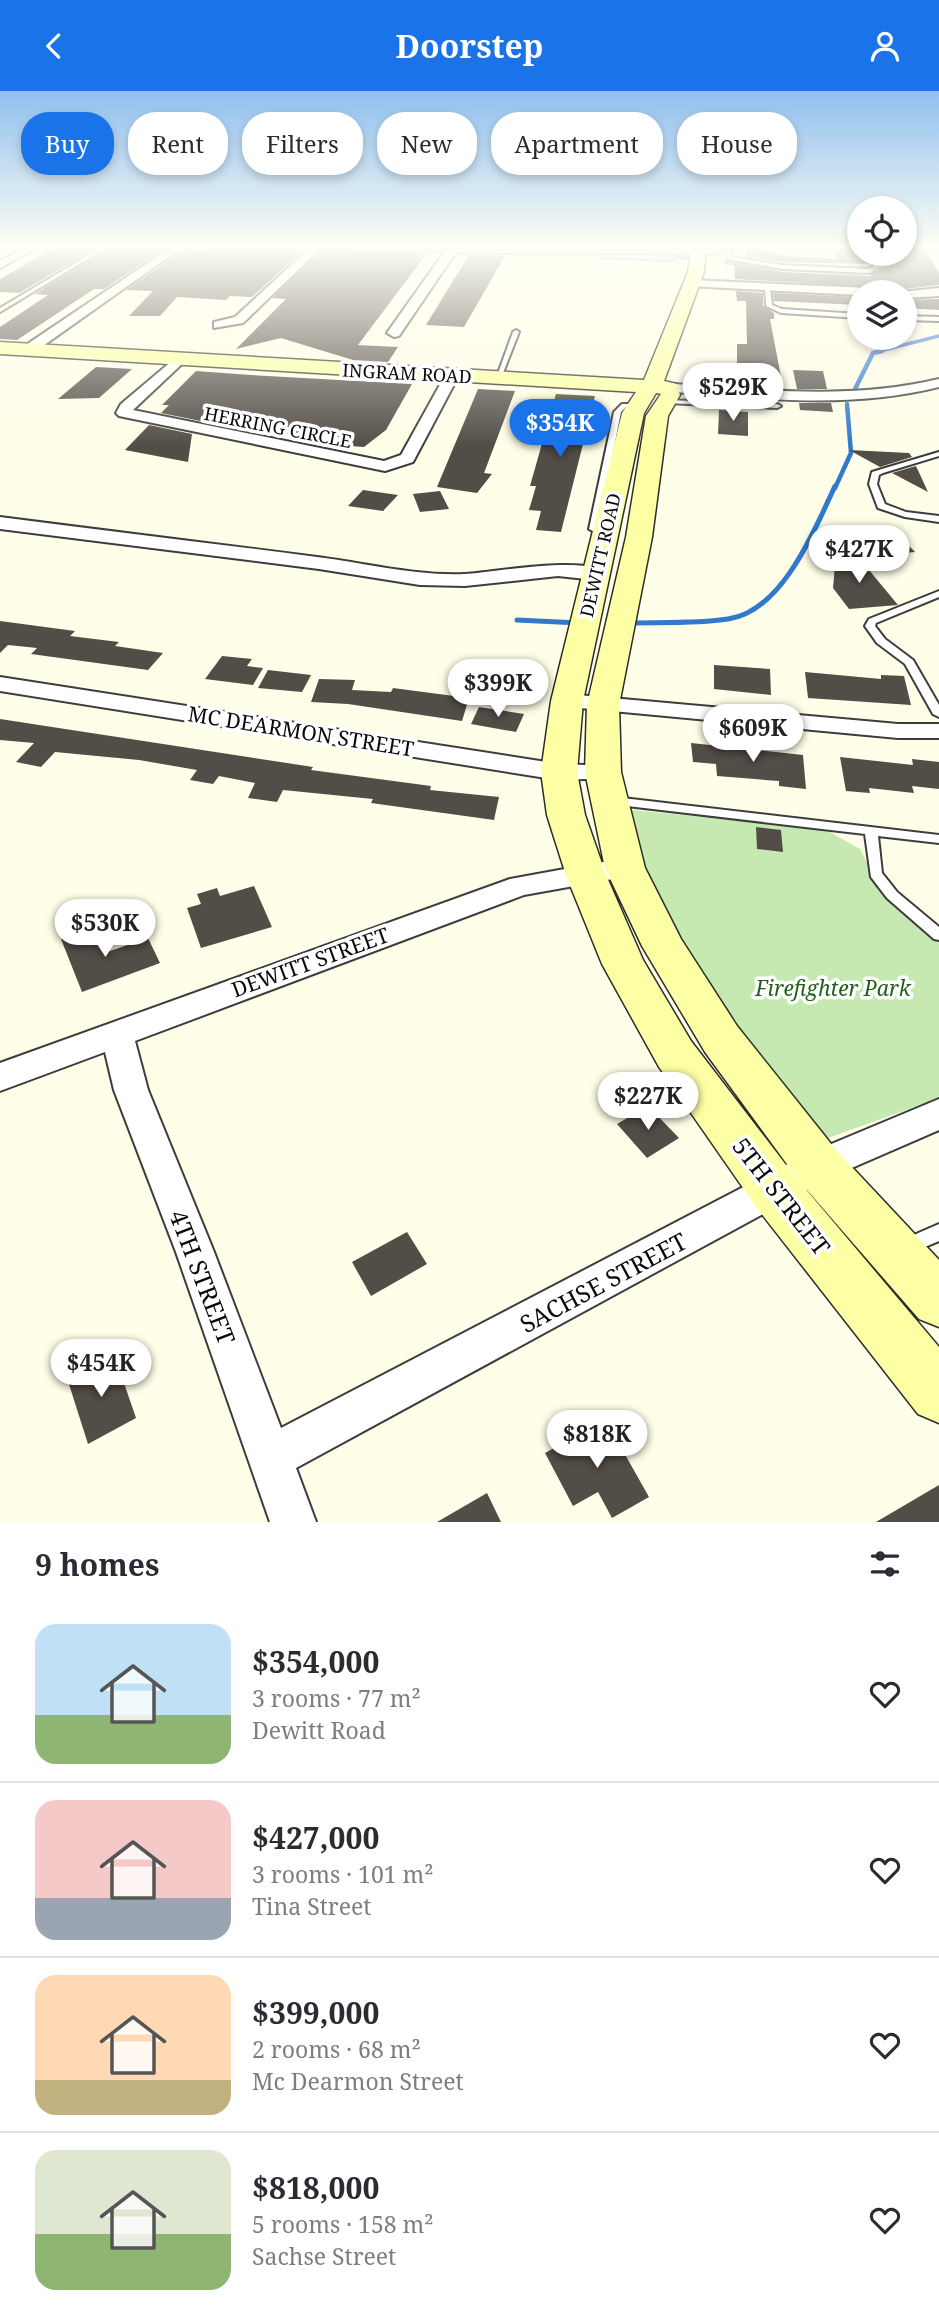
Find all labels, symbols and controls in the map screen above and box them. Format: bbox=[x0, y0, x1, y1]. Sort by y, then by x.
text: Doorstep bbox=[396, 24, 543, 67]
icon: back bbox=[35, 27, 73, 65]
icon: person bbox=[866, 27, 904, 65]
chip: Buy bbox=[21, 112, 114, 175]
chip: Rent bbox=[128, 112, 228, 175]
chip: Filters bbox=[242, 112, 363, 175]
chip: New bbox=[377, 112, 477, 175]
chip: Apartment bbox=[491, 112, 663, 175]
chip: House bbox=[677, 112, 797, 175]
map controls bbox=[847, 196, 917, 350]
button: locate bbox=[847, 196, 917, 266]
button: layers bbox=[847, 280, 917, 350]
street label: INGRAM ROAD bbox=[342, 358, 472, 388]
pin: $529K bbox=[684, 363, 782, 423]
text: $529K bbox=[699, 370, 767, 402]
pin: $354K bbox=[511, 399, 609, 459]
street label: HERRING CIRCLE bbox=[202, 401, 354, 453]
text: $354K bbox=[526, 406, 594, 438]
street label: DEWITT ROAD bbox=[574, 491, 626, 619]
pin: $427K bbox=[810, 525, 908, 585]
text: $427K bbox=[825, 532, 893, 564]
pin: $399K bbox=[449, 659, 547, 719]
text: $399K bbox=[464, 666, 532, 698]
street label: MC DEARMON STREET bbox=[186, 699, 416, 763]
pin: $609K bbox=[704, 705, 802, 764]
text: $609K bbox=[719, 711, 787, 743]
pin: $530K bbox=[56, 899, 154, 959]
text: $530K bbox=[71, 906, 139, 938]
street label: DEWITT STREET bbox=[227, 920, 393, 1003]
park label: Firefighter Park bbox=[754, 974, 912, 1002]
pin: $227K bbox=[599, 1073, 697, 1132]
text: $227K bbox=[614, 1079, 682, 1111]
street label: 5TH STREET bbox=[726, 1130, 839, 1262]
street label: 4TH STREET bbox=[162, 1205, 244, 1349]
street label: SACHSE STREET bbox=[514, 1224, 693, 1340]
pin: $454K bbox=[52, 1339, 150, 1399]
text: $454K bbox=[67, 1346, 135, 1378]
pin: $818K bbox=[548, 1411, 646, 1470]
text: $818K bbox=[563, 1417, 631, 1449]
text: 9 homes bbox=[35, 1544, 159, 1585]
icon: filters bbox=[866, 1545, 904, 1583]
text: $354,000 bbox=[252, 1641, 379, 1682]
icon: home bbox=[91, 1652, 175, 1736]
icon: heart bbox=[866, 1675, 904, 1713]
text: 3 rooms · 77 m² bbox=[252, 1682, 421, 1714]
text: Dewitt Road bbox=[252, 1714, 386, 1746]
text: $427,000 bbox=[252, 1817, 379, 1858]
icon: home bbox=[91, 1828, 175, 1912]
icon: heart bbox=[866, 1851, 904, 1889]
text: 3 rooms · 101 m² bbox=[252, 1858, 434, 1890]
text: Tina Street bbox=[252, 1890, 371, 1922]
text: $399,000 bbox=[252, 1992, 379, 2033]
icon: home bbox=[91, 2003, 175, 2087]
icon: heart bbox=[866, 2026, 904, 2064]
text: 2 rooms · 68 m² bbox=[252, 2033, 421, 2065]
text: Mc Dearmon Street bbox=[252, 2065, 464, 2097]
text: $818,000 bbox=[252, 2167, 379, 2208]
icon: home bbox=[91, 2178, 175, 2262]
icon: heart bbox=[866, 2201, 904, 2239]
text: 5 rooms · 158 m² bbox=[252, 2208, 434, 2240]
text: Sachse Street bbox=[252, 2240, 396, 2272]

